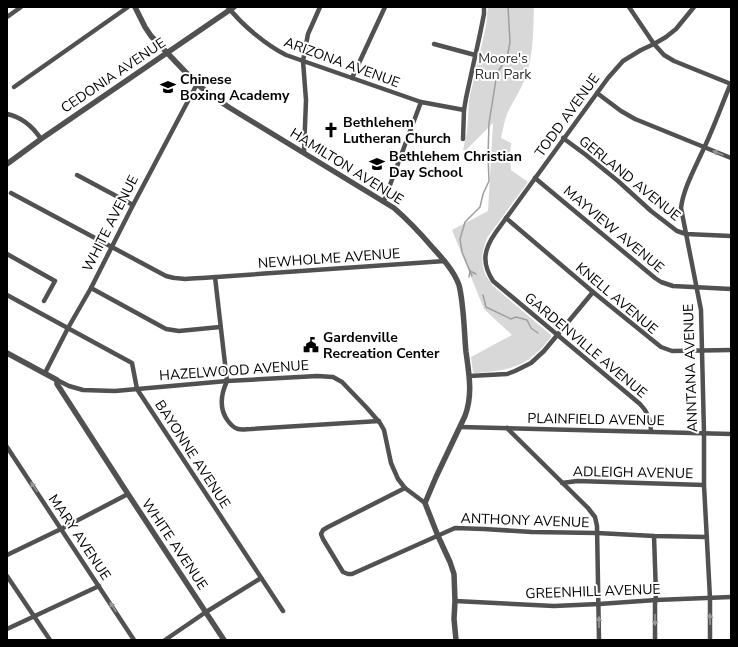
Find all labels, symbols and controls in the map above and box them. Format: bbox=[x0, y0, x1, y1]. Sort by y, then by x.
street label: CEDONIA AVENUE bbox=[57, 33, 169, 118]
street label: ARIZONA AVENUE bbox=[281, 33, 402, 92]
park label: Moore's Run Park bbox=[475, 49, 532, 84]
place label: Chinese Boxing Academy bbox=[180, 70, 290, 105]
street label: TODD AVENUE bbox=[531, 70, 604, 161]
school or university icon: Chinese Boxing Academy bbox=[159, 78, 177, 96]
place label: Bethlehem Lutheran Church bbox=[343, 113, 451, 148]
church icon: Bethlehem Lutheran Church bbox=[322, 121, 340, 139]
street label: HAMILTON AVENUE bbox=[286, 124, 407, 209]
street label: GERLAND AVENUE bbox=[575, 132, 684, 225]
place label: Bethlehem Christian Day School bbox=[389, 147, 522, 182]
one-way arrow bbox=[711, 149, 723, 155]
school or university icon: Bethlehem Christian Day School bbox=[368, 155, 386, 173]
street label: WHITE AVENUE bbox=[78, 172, 143, 275]
street label: MAYVIEW AVENUE bbox=[559, 182, 668, 277]
street label: NEWHOLME AVENUE bbox=[257, 244, 401, 273]
street label: KNELL AVENUE bbox=[571, 258, 662, 338]
street label: GARDENVILLE AVENUE bbox=[520, 288, 651, 402]
street label: ANNTANA AVENUE bbox=[679, 303, 702, 433]
place label: Gardenville Recreation Center bbox=[323, 328, 440, 363]
public building icon: Gardenville Recreation Center bbox=[302, 336, 320, 354]
street label: HAZELWOOD AVENUE bbox=[159, 356, 310, 385]
street label: BAYONNE AVENUE bbox=[150, 396, 235, 512]
street label: PLAINFIELD AVENUE bbox=[527, 409, 665, 430]
street label: ADLEIGH AVENUE bbox=[573, 462, 693, 483]
one-way arrow bbox=[30, 482, 38, 492]
street label: MARY AVENUE bbox=[44, 491, 115, 584]
street label: WHITE AVENUE bbox=[137, 495, 212, 593]
street label: ANTHONY AVENUE bbox=[460, 509, 590, 532]
street label: GREENHILL AVENUE bbox=[525, 580, 661, 603]
one-way arrow bbox=[109, 602, 117, 612]
one-way arrow bbox=[707, 612, 713, 625]
one-way arrow bbox=[652, 614, 658, 627]
one-way arrow bbox=[596, 615, 602, 628]

